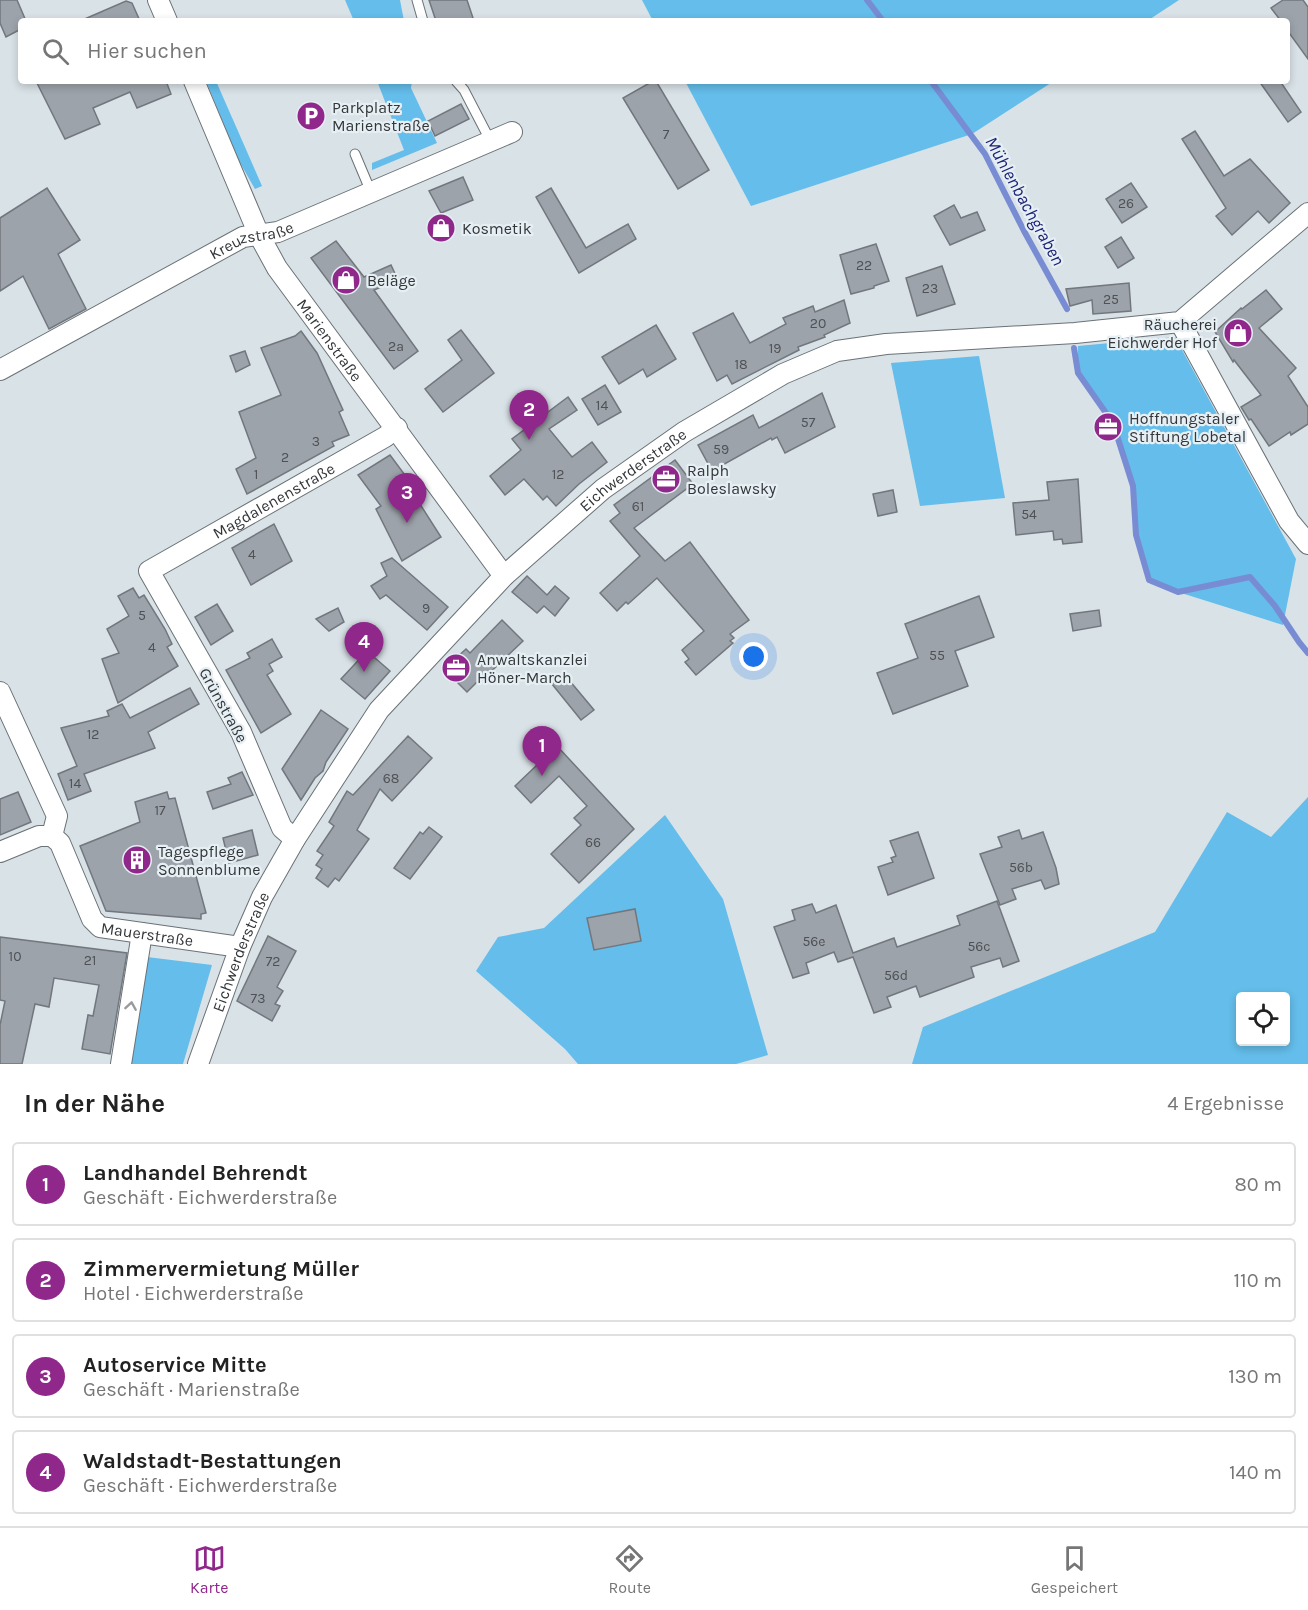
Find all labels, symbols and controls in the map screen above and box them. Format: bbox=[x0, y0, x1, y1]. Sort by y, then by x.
search box bbox=[18, 18, 1290, 84]
icon: search bbox=[39, 35, 72, 68]
text: Hier suchen bbox=[87, 38, 207, 64]
place label: Parkplatz Marienstraße bbox=[332, 98, 430, 135]
parking icon: Parkplatz Marienstraße bbox=[295, 100, 327, 132]
house number: 7 bbox=[663, 126, 670, 143]
water label: Mühlenbachgraben bbox=[980, 132, 1070, 270]
house number: 26 bbox=[1118, 195, 1134, 212]
shop icon: Kosmetik bbox=[425, 212, 457, 244]
street label: Kreuzstraße bbox=[206, 218, 296, 264]
place label: Kosmetik bbox=[462, 219, 532, 238]
house number: 22 bbox=[856, 257, 872, 274]
shop icon: Beläge bbox=[330, 264, 362, 296]
place label: Beläge bbox=[367, 271, 416, 290]
house number: 23 bbox=[922, 280, 938, 297]
house number: 25 bbox=[1103, 291, 1119, 308]
street label: Marienstraße bbox=[293, 295, 366, 385]
house number: 20 bbox=[810, 315, 826, 332]
place label: Räucherei Eichwerder Hof bbox=[1108, 315, 1218, 352]
shop icon: Räucherei Eichwerder Hof bbox=[1222, 317, 1254, 349]
house number: 2a bbox=[388, 338, 404, 355]
house number: 19 bbox=[769, 340, 781, 357]
house number: 18 bbox=[734, 356, 748, 373]
pin: 2 bbox=[510, 390, 548, 440]
house number: 14 bbox=[596, 397, 608, 414]
place label: Hoffnungstaler Stiftung Lobetal bbox=[1129, 409, 1246, 446]
office icon: Hoffnungstaler Stiftung Lobetal bbox=[1092, 411, 1124, 443]
house number: 57 bbox=[801, 414, 816, 431]
street label: Eichwerderstraße bbox=[576, 424, 690, 515]
house number: 3 bbox=[312, 433, 320, 450]
house number: 59 bbox=[713, 441, 729, 458]
house number: 2 bbox=[281, 449, 289, 466]
street label: Magdalenenstraße bbox=[209, 459, 338, 543]
place label: Ralph Boleslawsky bbox=[687, 461, 777, 498]
office icon: Ralph Boleslawsky bbox=[650, 463, 682, 495]
house number: 1 bbox=[254, 466, 258, 483]
house number: 12 bbox=[552, 466, 564, 483]
pin: 3 bbox=[388, 474, 426, 523]
house number: 61 bbox=[632, 498, 644, 515]
house number: 54 bbox=[1021, 506, 1037, 523]
house number: 4 bbox=[248, 546, 256, 563]
house number: 9 bbox=[422, 600, 430, 617]
house number: 5 bbox=[138, 607, 146, 624]
pin: 4 bbox=[344, 622, 384, 672]
house number: 4 bbox=[148, 639, 156, 656]
your location bbox=[739, 642, 768, 671]
house number: 55 bbox=[929, 647, 945, 664]
place label: Anwaltskanzlei Höner-March bbox=[477, 650, 588, 687]
office icon: Anwaltskanzlei Höner-March bbox=[440, 652, 472, 684]
street label: Grünstraße bbox=[195, 665, 252, 746]
house number: 12 bbox=[87, 726, 99, 743]
pin: 1 bbox=[522, 726, 562, 776]
house number: 68 bbox=[383, 770, 399, 787]
house number: 14 bbox=[69, 775, 81, 792]
house number: 17 bbox=[154, 802, 166, 819]
house number: 66 bbox=[585, 834, 601, 851]
place label: Tagespflege Sonnenblume bbox=[158, 842, 260, 879]
building icon: Tagespflege Sonnenblume bbox=[121, 844, 153, 876]
house number: 56b bbox=[1009, 859, 1033, 876]
street label: Eichwerderstraße bbox=[208, 888, 273, 1015]
street label: Mauerstraße bbox=[100, 918, 195, 950]
house number: 56e bbox=[802, 933, 826, 950]
house number: 56c bbox=[967, 938, 991, 955]
house number: 10 bbox=[9, 948, 21, 965]
house number: 21 bbox=[84, 952, 96, 969]
house number: 72 bbox=[266, 953, 280, 970]
house number: 56d bbox=[884, 967, 908, 984]
house number: 73 bbox=[251, 990, 265, 1007]
map controls bbox=[1236, 992, 1290, 1046]
button: locate bbox=[1236, 992, 1290, 1046]
one-way arrow bbox=[124, 1002, 137, 1012]
text: In der Nähe bbox=[24, 1088, 165, 1119]
text: 4 Ergebnisse bbox=[1167, 1092, 1284, 1115]
text: Landhandel Behrendt bbox=[83, 1160, 307, 1186]
text: 1 bbox=[42, 1173, 49, 1196]
text: 80 m bbox=[1234, 1173, 1282, 1196]
text: Geschäft · Eichwerderstraße bbox=[83, 1186, 337, 1209]
text: Zimmervermietung Müller bbox=[83, 1256, 359, 1282]
text: 2 bbox=[39, 1269, 52, 1292]
text: 110 m bbox=[1233, 1269, 1282, 1292]
text: Hotel · Eichwerderstraße bbox=[83, 1282, 304, 1305]
text: Autoservice Mitte bbox=[83, 1352, 267, 1378]
text: 3 bbox=[39, 1365, 52, 1388]
text: 130 m bbox=[1228, 1365, 1282, 1388]
text: Geschäft · Marienstraße bbox=[83, 1378, 300, 1401]
text: Waldstadt-Bestattungen bbox=[83, 1448, 342, 1474]
text: 4 bbox=[40, 1461, 51, 1484]
text: 140 m bbox=[1229, 1461, 1282, 1484]
text: Geschäft · Eichwerderstraße bbox=[83, 1474, 337, 1497]
tab: Karte bbox=[190, 1542, 229, 1597]
tab: Route bbox=[608, 1542, 651, 1597]
tab: Gespeichert bbox=[1031, 1542, 1118, 1597]

